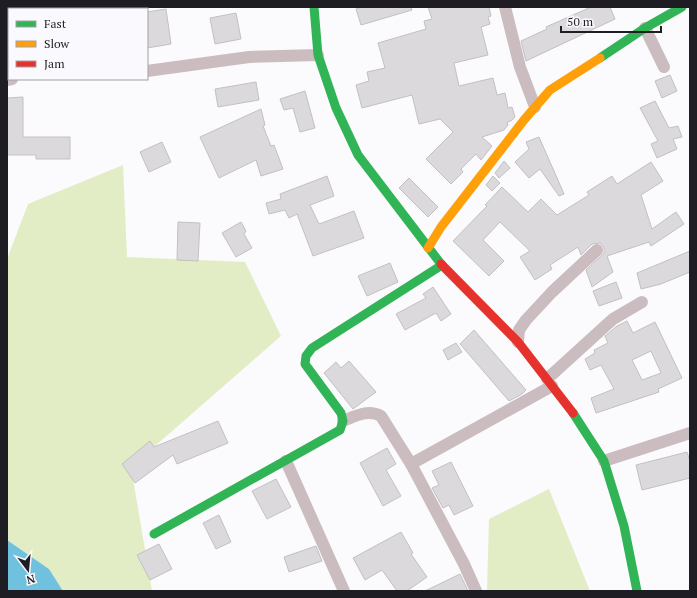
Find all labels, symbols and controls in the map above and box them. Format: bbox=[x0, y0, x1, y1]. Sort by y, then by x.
legend bbox=[8, 8, 148, 80]
scale bar bbox=[561, 8, 661, 34]
text: 50 m bbox=[567, 14, 594, 29]
text: Fast bbox=[44, 16, 67, 31]
text: Slow bbox=[44, 36, 70, 51]
text: Jam bbox=[44, 56, 65, 71]
north arrow bbox=[8, 550, 48, 590]
text: N bbox=[24, 572, 37, 588]

